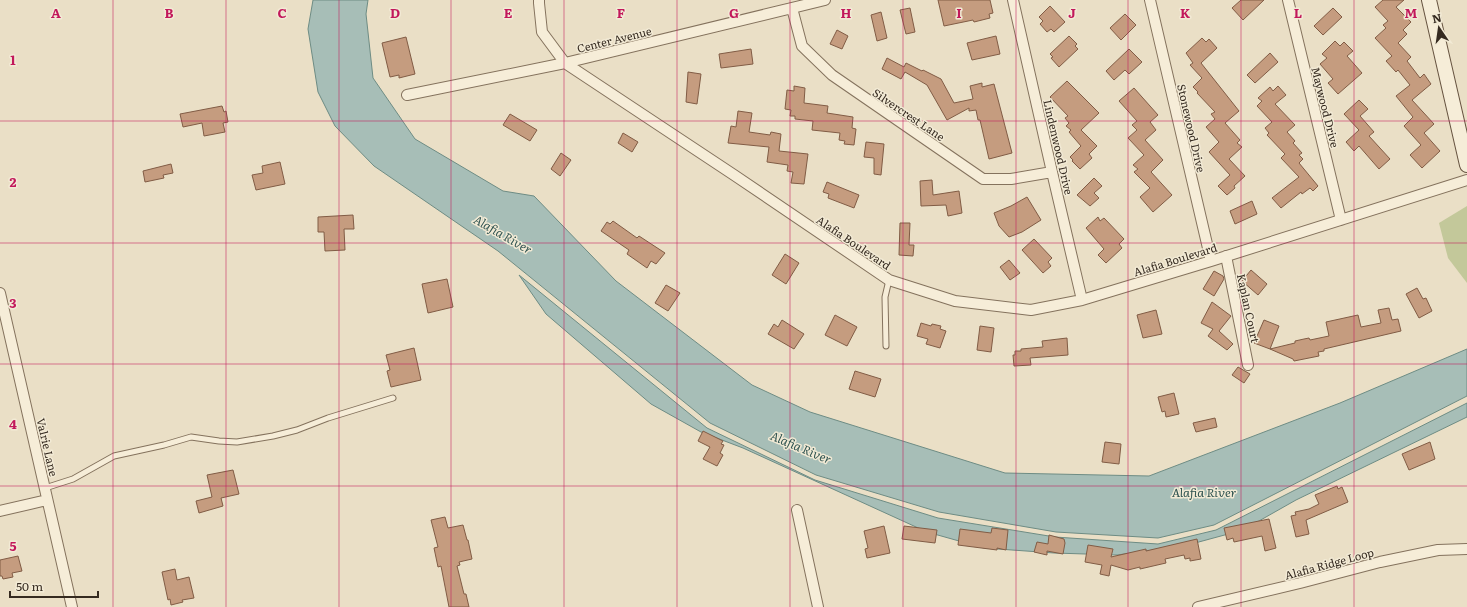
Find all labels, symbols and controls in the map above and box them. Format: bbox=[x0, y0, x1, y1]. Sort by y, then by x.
text: A bbox=[51, 3, 61, 22]
text: B bbox=[165, 3, 174, 22]
text: C bbox=[277, 3, 287, 22]
text: D bbox=[390, 3, 400, 22]
text: E bbox=[504, 3, 513, 22]
text: F bbox=[617, 3, 625, 22]
text: G bbox=[729, 3, 739, 22]
text: H bbox=[841, 3, 852, 22]
text: I bbox=[956, 3, 962, 22]
text: J bbox=[1068, 3, 1076, 22]
text: K bbox=[1180, 3, 1191, 22]
text: L bbox=[1294, 3, 1302, 22]
text: M bbox=[1405, 3, 1418, 22]
north arrow bbox=[1419, 8, 1459, 48]
text: N bbox=[1430, 8, 1443, 26]
street label: Center Avenue bbox=[575, 22, 653, 56]
text: 1 bbox=[10, 50, 16, 69]
street label: Maywood Drive bbox=[1308, 65, 1344, 149]
street label: Stonewood Drive bbox=[1174, 82, 1210, 174]
street label: Silvercrest Lane bbox=[870, 84, 948, 144]
street label: Lindenwood Drive bbox=[1040, 98, 1078, 196]
text: 2 bbox=[10, 172, 17, 191]
water label: Alafia River bbox=[470, 210, 536, 258]
street label: Alafia Boulevard bbox=[814, 211, 895, 273]
street label: Alafia Boulevard bbox=[1131, 239, 1219, 279]
street label: Kaplan Court bbox=[1234, 272, 1264, 345]
text: 3 bbox=[9, 293, 17, 312]
text: 4 bbox=[9, 414, 17, 433]
street label: Valrie Lane bbox=[34, 416, 63, 478]
water label: Alafia River bbox=[768, 426, 835, 468]
water label: Alafia River bbox=[1172, 483, 1237, 501]
text: 5 bbox=[9, 536, 17, 555]
street label: Alafia Ridge Loop bbox=[1283, 543, 1376, 583]
scale bar bbox=[10, 573, 98, 599]
text: 50 m bbox=[16, 577, 43, 595]

